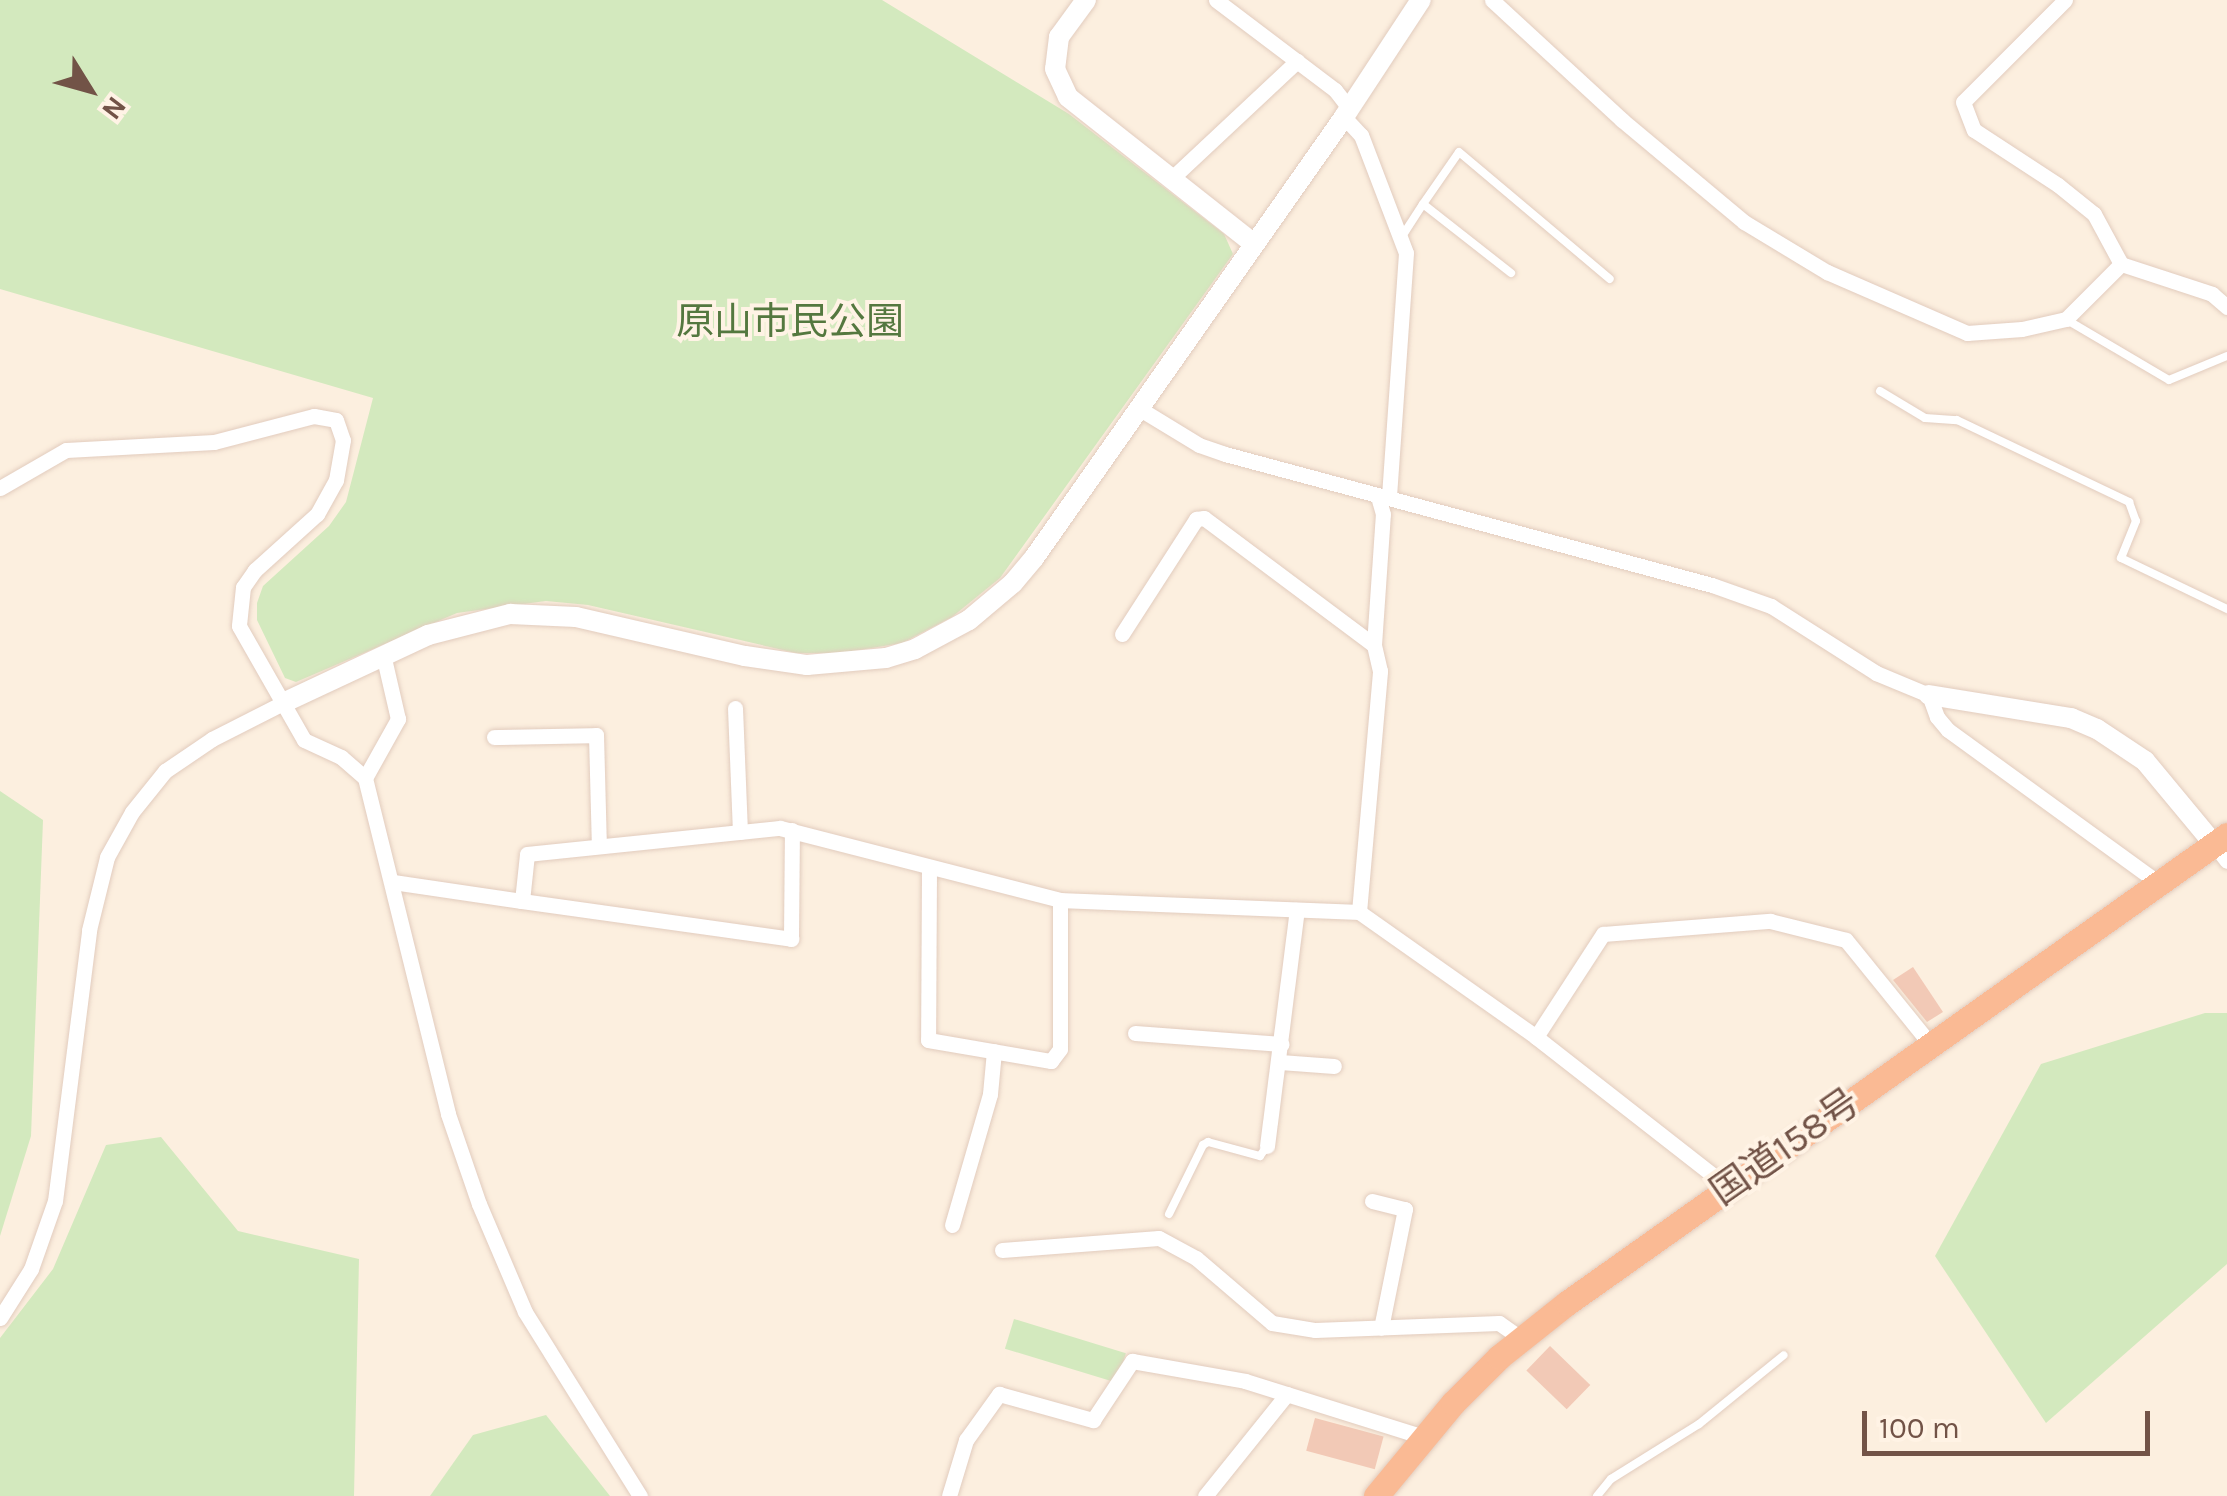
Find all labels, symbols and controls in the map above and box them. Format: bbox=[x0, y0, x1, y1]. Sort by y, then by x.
north arrow bbox=[40, 40, 140, 140]
text: N bbox=[95, 90, 134, 126]
park label: 原山市民公園 bbox=[676, 299, 904, 345]
street label: 国道158号 bbox=[1702, 1079, 1868, 1215]
scale bar bbox=[1867, 1391, 2154, 1453]
text: 100 m bbox=[1879, 1410, 1960, 1446]

